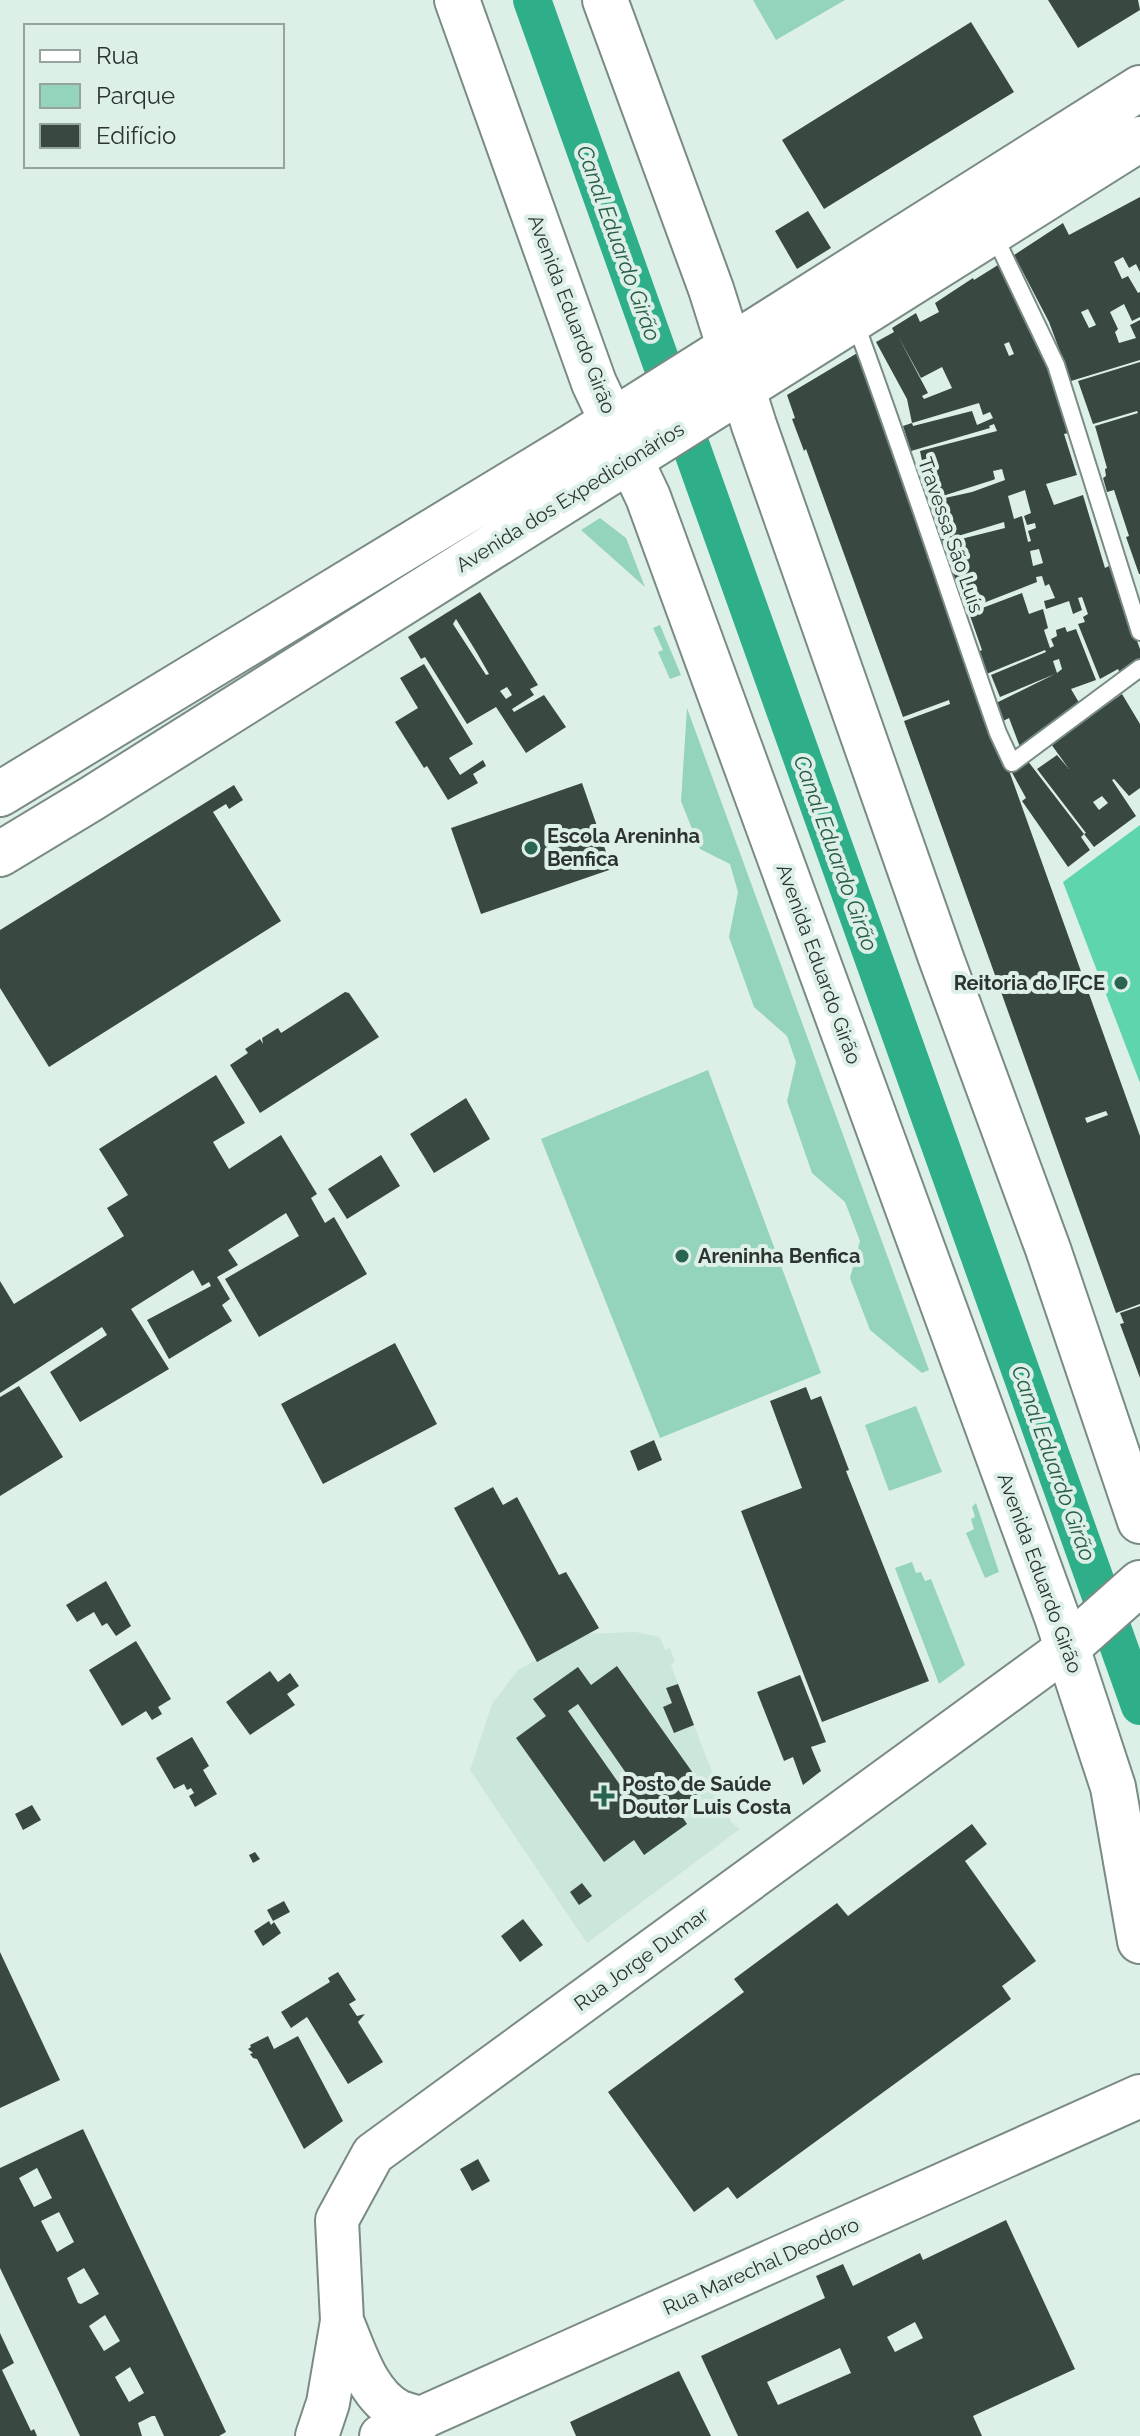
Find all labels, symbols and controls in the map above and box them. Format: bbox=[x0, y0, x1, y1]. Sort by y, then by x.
legend bbox=[24, 24, 284, 168]
text: Rua bbox=[96, 41, 139, 70]
text: Parque bbox=[96, 81, 175, 110]
text: Edifício bbox=[96, 121, 176, 150]
water label: Canal Eduardo Girão bbox=[571, 142, 667, 344]
street label: Avenida Eduardo Girão bbox=[523, 211, 621, 417]
street label: Avenida dos Expedicionários bbox=[452, 417, 688, 577]
street label: Travessa São Luís bbox=[913, 454, 989, 616]
water label: Canal Eduardo Girão bbox=[788, 752, 884, 954]
place label: Escola Areninha Benfica bbox=[547, 824, 700, 871]
marker: Escola Areninha Benfica bbox=[522, 839, 540, 857]
street label: Avenida Eduardo Girão bbox=[772, 861, 866, 1067]
place label: Reitoria do IFCE bbox=[954, 971, 1105, 995]
marker: Reitoria do IFCE bbox=[1112, 974, 1130, 992]
place label: Areninha Benfica bbox=[698, 1244, 860, 1268]
marker: Areninha Benfica bbox=[673, 1247, 691, 1265]
water label: Canal Eduardo Girão bbox=[1006, 1362, 1102, 1564]
street label: Avenida Eduardo Girão bbox=[993, 1470, 1087, 1676]
place label: Posto de Saúde Doutor Luis Costa bbox=[622, 1772, 791, 1819]
marker: Posto de Saúde Doutor Luis Costa bbox=[593, 1785, 615, 1807]
street label: Rua Jorge Dumar bbox=[569, 1902, 713, 2016]
street label: Rua Marechal Deodoro bbox=[659, 2212, 863, 2320]

